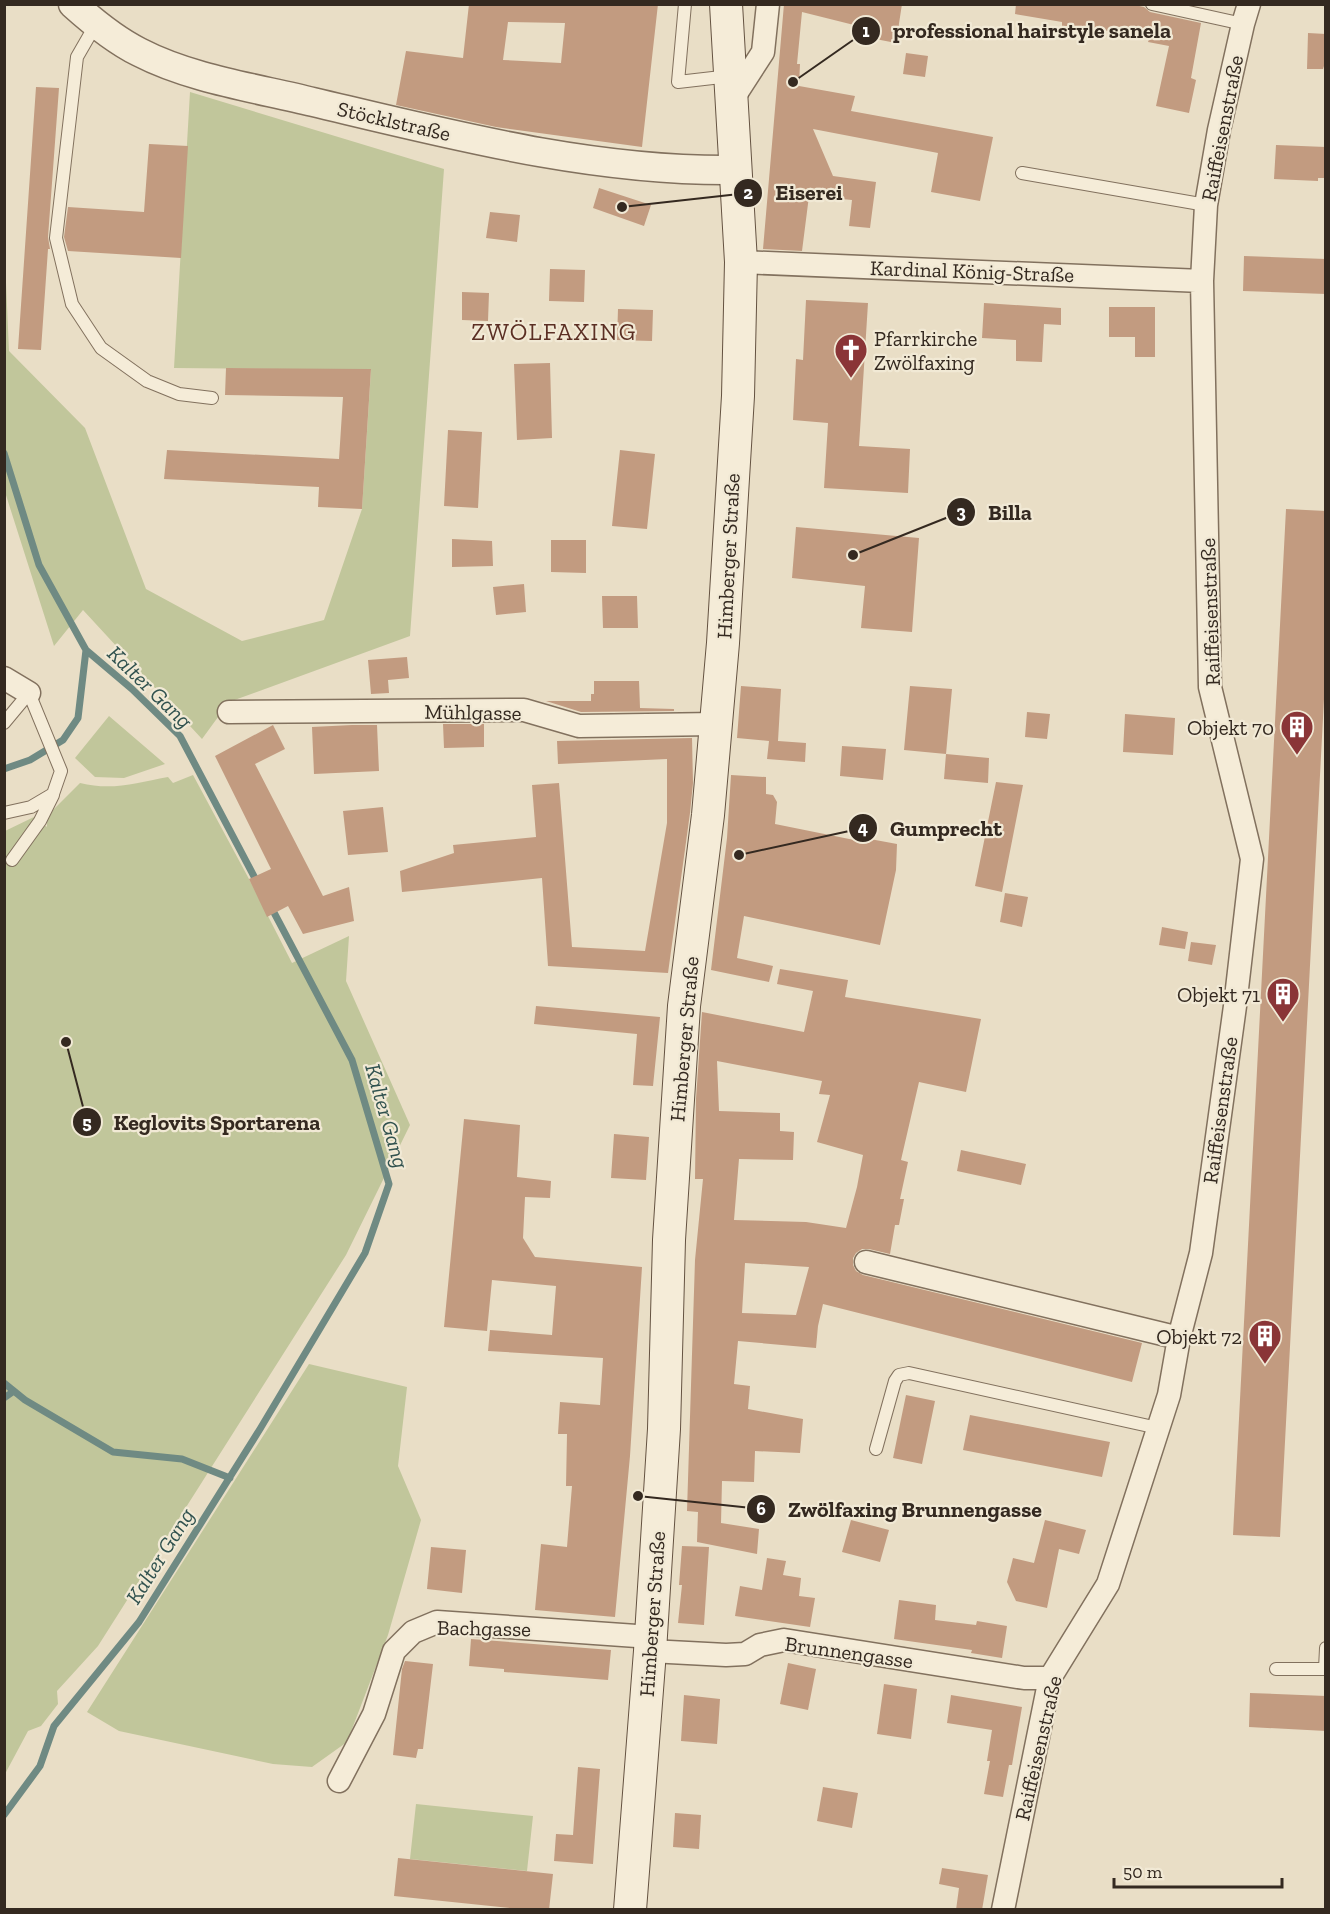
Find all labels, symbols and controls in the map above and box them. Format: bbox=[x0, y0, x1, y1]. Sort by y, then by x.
callout: professional hairstyle sanela bbox=[851, 11, 1183, 51]
text: professional hairstyle sanela bbox=[893, 17, 1171, 44]
text: 1 bbox=[862, 20, 870, 42]
street label: Raiffeisenstraße bbox=[1196, 53, 1248, 203]
street label: Stöcklstraße bbox=[335, 96, 453, 146]
callout: Eiserei bbox=[733, 173, 855, 213]
text: Eiserei bbox=[775, 179, 843, 206]
text: 2 bbox=[743, 182, 753, 204]
street label: Kardinal König-Straße bbox=[870, 255, 1075, 287]
district label: ZWÖLFAXING bbox=[471, 317, 637, 346]
place label: Pfarrkirche Zwölfaxing bbox=[874, 326, 977, 375]
church icon: Pfarrkirche Zwölfaxing bbox=[833, 332, 869, 379]
street label: Himberger Straße bbox=[711, 472, 745, 639]
callout: Billa bbox=[946, 492, 1044, 532]
text: Billa bbox=[988, 499, 1032, 526]
text: 3 bbox=[956, 501, 966, 523]
street label: Raiffeisenstraße bbox=[1195, 537, 1225, 686]
water label: Kalter Gang bbox=[102, 640, 199, 735]
street label: Mühlgasse bbox=[424, 699, 522, 725]
building icon: Objekt 70 bbox=[1279, 709, 1315, 756]
place label: Objekt 70 bbox=[1187, 715, 1274, 741]
callout: Gumprecht bbox=[848, 808, 1014, 848]
text: Gumprecht bbox=[890, 815, 1002, 842]
text: 4 bbox=[858, 817, 868, 839]
street label: Himberger Straße bbox=[664, 955, 704, 1123]
building icon: Objekt 71 bbox=[1265, 976, 1301, 1023]
place label: Objekt 71 bbox=[1177, 982, 1260, 1008]
street label: Raiffeisenstraße bbox=[1197, 1035, 1243, 1185]
water label: Kalter Gang bbox=[359, 1060, 415, 1172]
callout: Keglovits Sportarena bbox=[72, 1102, 332, 1142]
text: Keglovits Sportarena bbox=[114, 1109, 320, 1136]
text: 5 bbox=[82, 1112, 92, 1134]
building icon: Objekt 72 bbox=[1247, 1318, 1283, 1365]
place label: Objekt 72 bbox=[1156, 1324, 1242, 1350]
callout: Zwölfaxing Brunnengasse bbox=[746, 1489, 1054, 1529]
text: Zwölfaxing Brunnengasse bbox=[788, 1496, 1042, 1523]
text: 6 bbox=[756, 1498, 766, 1520]
water label: Kalter Gang bbox=[120, 1503, 200, 1609]
street label: Himberger Straße bbox=[634, 1530, 670, 1698]
street label: Bachgasse bbox=[437, 1615, 531, 1641]
street label: Brunnengasse bbox=[783, 1631, 915, 1673]
street label: Raiffeisenstraße bbox=[1009, 1673, 1067, 1823]
scale bar bbox=[1114, 1851, 1282, 1889]
text: 50 m bbox=[1123, 1861, 1163, 1883]

